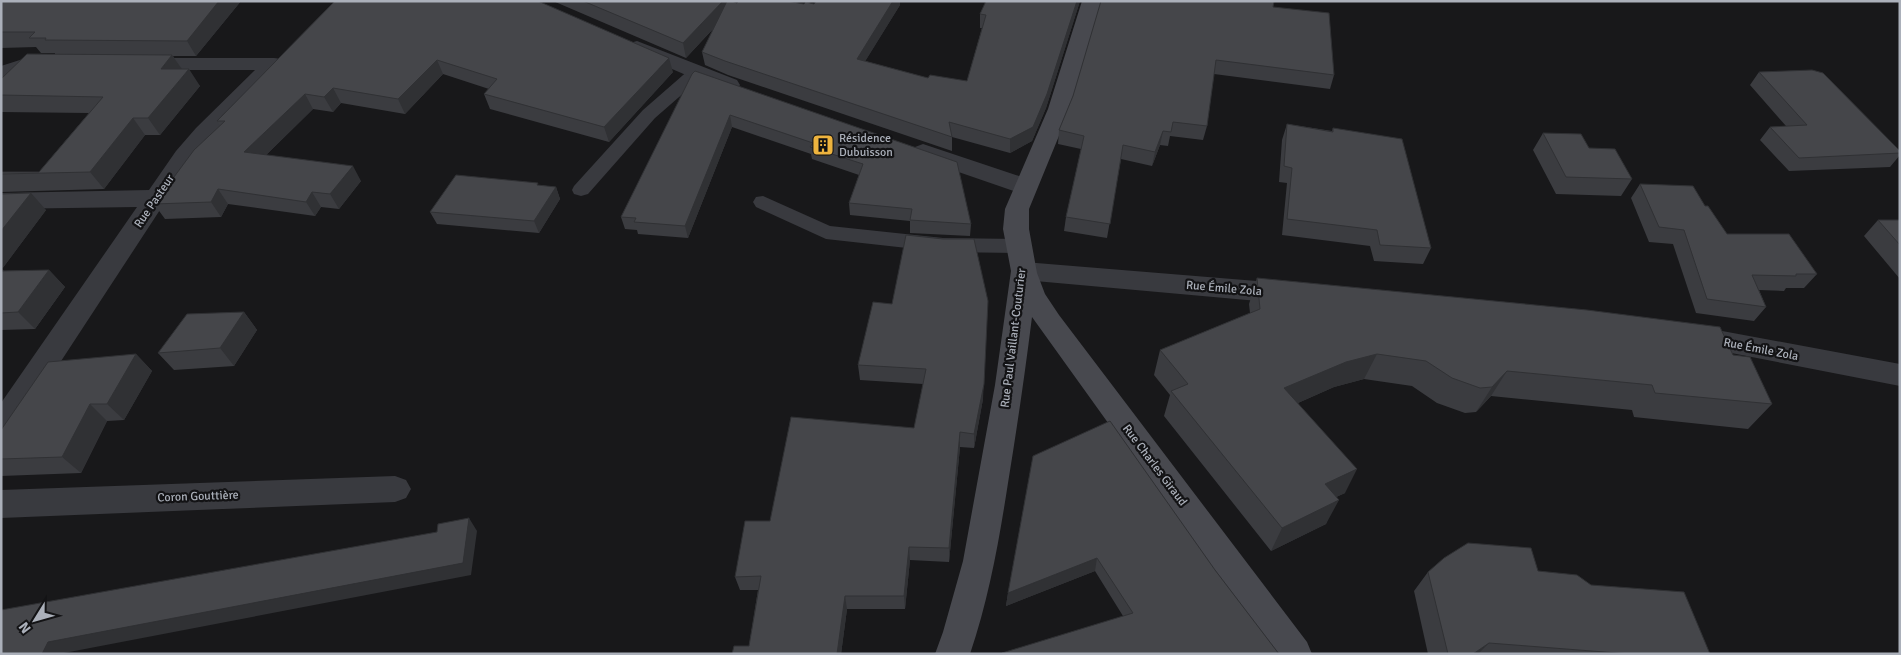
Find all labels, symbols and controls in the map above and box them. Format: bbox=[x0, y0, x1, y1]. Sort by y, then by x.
place label: Résidence Dubuisson bbox=[839, 131, 893, 160]
building icon: Résidence Dubuisson bbox=[811, 133, 835, 157]
street label: Rue Pasteur bbox=[131, 171, 178, 231]
street label: Rue Paul Vaillant-Couturier bbox=[998, 267, 1030, 409]
street label: Rue Émile Zola bbox=[1185, 278, 1263, 299]
street label: Rue Émile Zola bbox=[1722, 335, 1800, 364]
street label: Rue Charles Giraud bbox=[1119, 422, 1190, 509]
street label: Coron Gouttière bbox=[157, 488, 239, 505]
north arrow bbox=[10, 595, 60, 645]
text: N bbox=[15, 619, 35, 637]

